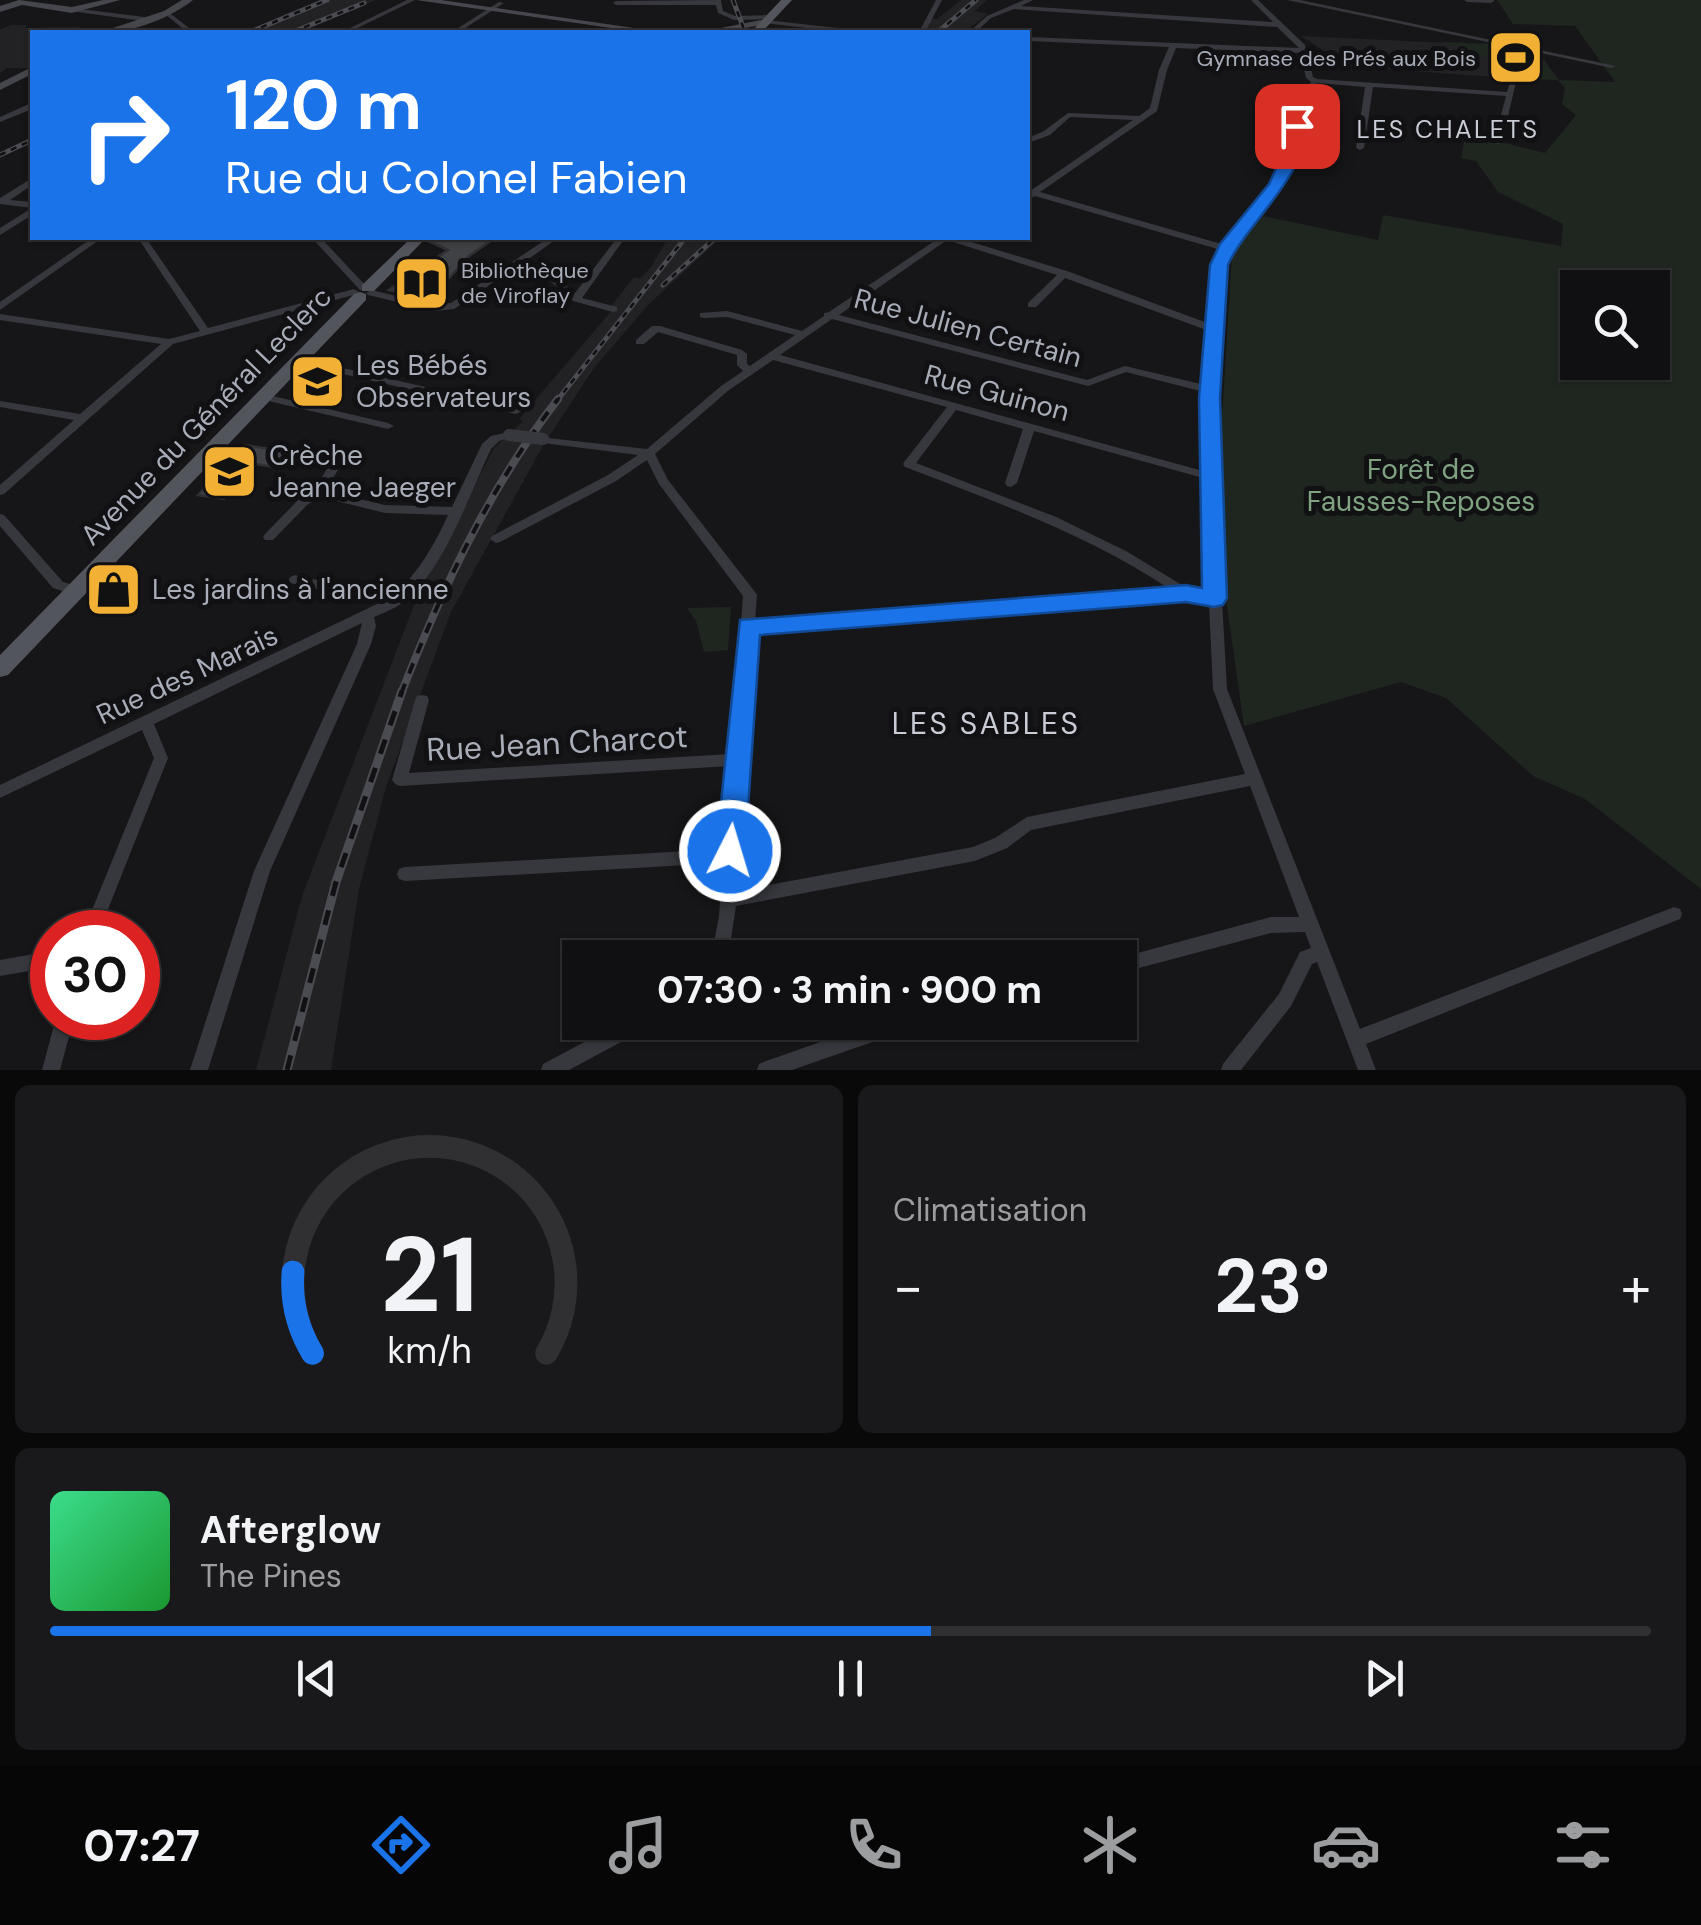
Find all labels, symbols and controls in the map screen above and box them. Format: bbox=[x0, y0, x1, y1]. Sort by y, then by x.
sports icon: Gymnase des Prés aux Bois bbox=[1485, 28, 1545, 88]
place label: Gymnase des Prés aux Bois bbox=[1196, 44, 1476, 73]
text: 120 m bbox=[225, 60, 422, 151]
icon: right bbox=[60, 70, 190, 200]
pin bbox=[1255, 84, 1340, 169]
icon: arrive bbox=[1270, 99, 1325, 154]
district label: LES CHALETS bbox=[1357, 113, 1539, 146]
text: Rue du Colonel Fabien bbox=[225, 148, 687, 207]
library icon: Bibliothèque de Viroflay bbox=[392, 253, 452, 313]
place label: Bibliothèque de Viroflay bbox=[461, 256, 589, 310]
map controls bbox=[1560, 270, 1670, 380]
button: search bbox=[1560, 270, 1670, 380]
street label: Avenue du Général Leclerc bbox=[72, 279, 340, 553]
street label: Rue Julien Certain bbox=[850, 280, 1086, 376]
place label: Les Bébés Observateurs bbox=[356, 347, 531, 416]
school or university icon: Les Bébés Observateurs bbox=[287, 351, 347, 411]
street label: Rue Guinon bbox=[920, 356, 1074, 430]
place label: Crèche Jeanne Jaeger bbox=[269, 437, 456, 506]
school or university icon: Crèche Jeanne Jaeger bbox=[200, 441, 260, 501]
park label: Forêt de Fausses-Reposes bbox=[1307, 451, 1535, 520]
shop icon: Les jardins à l'ancienne bbox=[83, 559, 143, 619]
place label: Les jardins à l'ancienne bbox=[152, 571, 449, 608]
street label: Rue des Marais bbox=[90, 617, 284, 733]
district label: LES SABLES bbox=[892, 704, 1080, 743]
street label: Rue Jean Charcot bbox=[425, 715, 689, 771]
position arrow bbox=[678, 799, 782, 903]
speed limit sign: 30 bbox=[30, 910, 160, 1040]
text: 07:30 · 3 min · 900 m bbox=[657, 965, 1042, 1015]
text: Climatisation bbox=[893, 1189, 1087, 1231]
text: 21 bbox=[380, 1208, 478, 1343]
text: 23° bbox=[1214, 1238, 1330, 1335]
text: − bbox=[893, 1251, 923, 1323]
text: + bbox=[1621, 1251, 1651, 1323]
text: km/h bbox=[387, 1328, 471, 1374]
text: Afterglow bbox=[200, 1505, 381, 1555]
text: The Pines bbox=[200, 1555, 342, 1597]
icon: previous bbox=[289, 1651, 344, 1706]
icon: pause bbox=[823, 1651, 878, 1706]
icon: next bbox=[1357, 1651, 1412, 1706]
icon: directions bbox=[366, 1810, 436, 1880]
icon: music bbox=[603, 1810, 673, 1880]
icon: phone bbox=[839, 1810, 909, 1880]
icon: climate bbox=[1075, 1810, 1145, 1880]
icon: car bbox=[1311, 1810, 1381, 1880]
icon: filters bbox=[1548, 1810, 1618, 1880]
text: 07:27 bbox=[83, 1816, 200, 1875]

